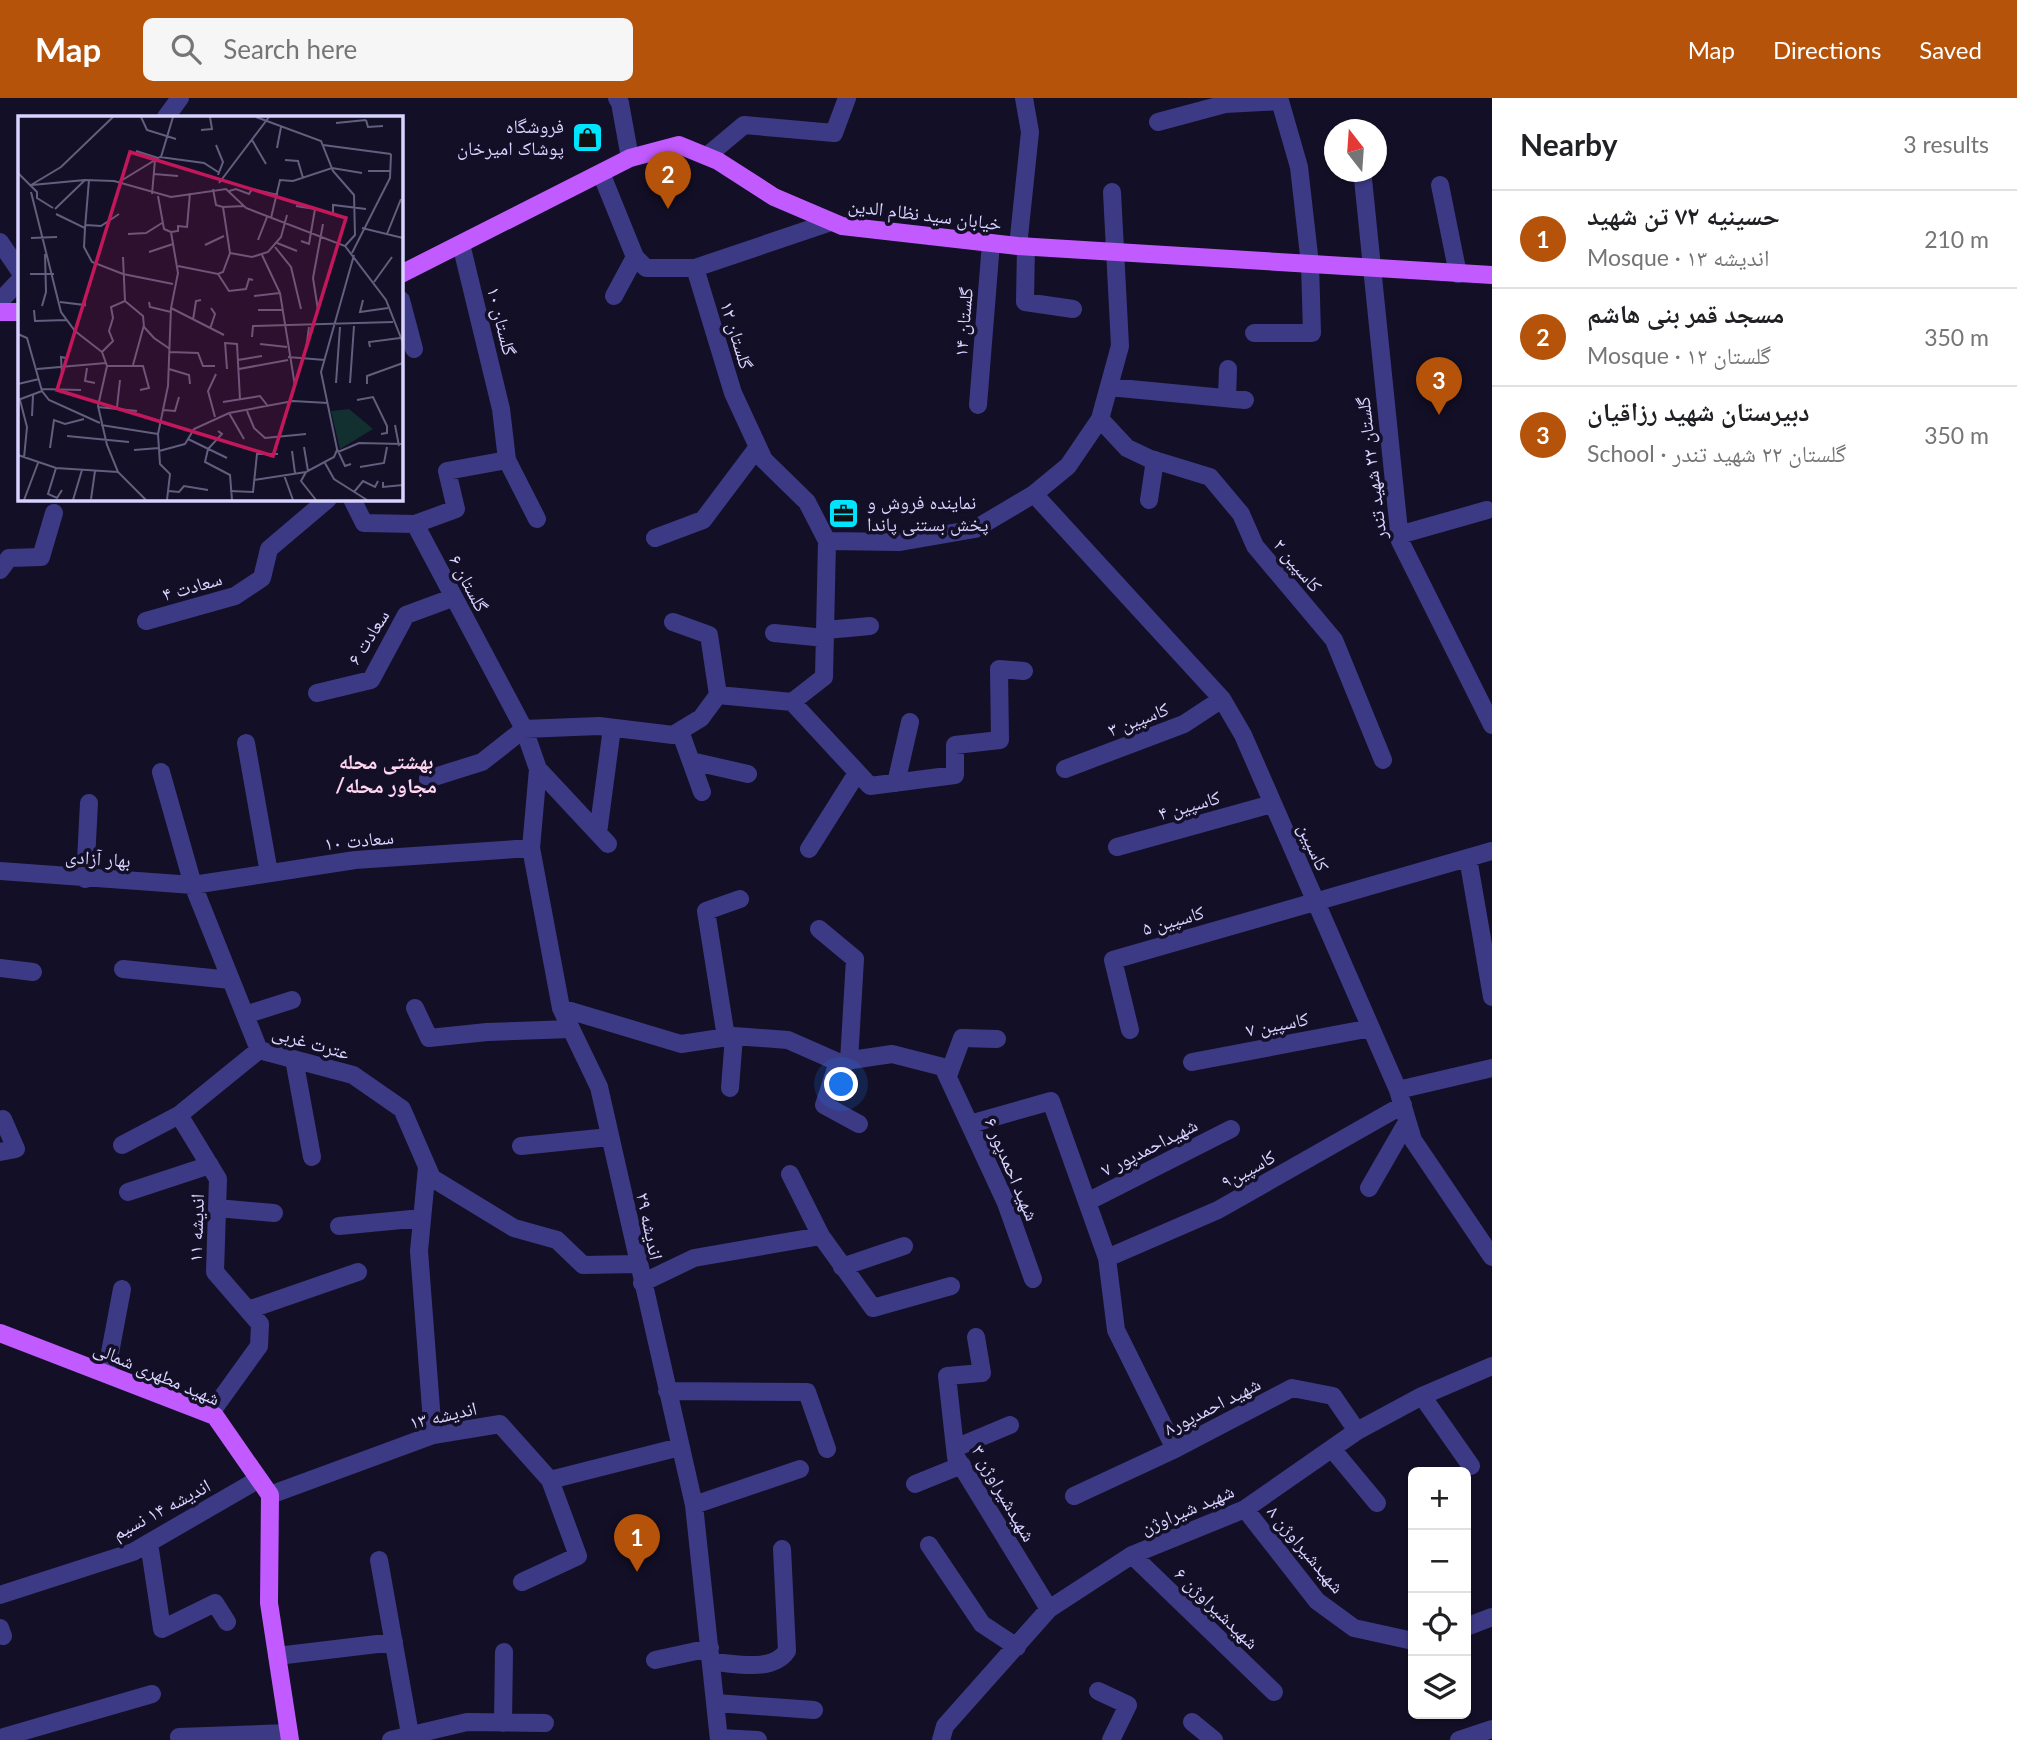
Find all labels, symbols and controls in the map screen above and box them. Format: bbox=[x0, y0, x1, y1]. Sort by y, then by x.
search box bbox=[143, 18, 633, 81]
text: Map bbox=[35, 29, 101, 69]
icon: search bbox=[167, 30, 205, 68]
text: Search here bbox=[223, 33, 357, 65]
text: Map bbox=[1688, 35, 1735, 64]
text: Directions bbox=[1773, 35, 1881, 64]
text: Saved bbox=[1919, 35, 1982, 64]
place label: فروشگاه پوشاک امیرخان bbox=[457, 114, 564, 160]
inset map bbox=[18, 116, 402, 500]
north arrow bbox=[1324, 119, 1387, 182]
shop icon: فروشگاه پوشاک امیرخان bbox=[570, 120, 604, 154]
text: Nearby bbox=[1520, 126, 1618, 162]
text: 3 results bbox=[1903, 130, 1989, 158]
pin: 2 bbox=[645, 151, 691, 209]
street label: خیابان سید نظام الدین bbox=[847, 193, 1003, 237]
text: حسینیه ۷۲ تن شهید bbox=[1587, 199, 1780, 231]
text: 1 bbox=[1536, 225, 1550, 253]
text: 210 m bbox=[1924, 225, 1989, 253]
text: Mosque · اندیشه ۱۳ bbox=[1587, 243, 1769, 271]
street label: گلستان ۱۰ bbox=[482, 284, 522, 358]
street label: گلستان ۱۴ bbox=[948, 286, 978, 358]
text: مسجد قمر بنی هاشم bbox=[1587, 297, 1784, 329]
street label: گلستان ۱۲ bbox=[715, 298, 759, 372]
text: 2 bbox=[1536, 323, 1550, 351]
text: 350 m bbox=[1924, 323, 1989, 351]
text: Mosque · گلستان ۱۲ bbox=[1587, 341, 1771, 369]
pin: 3 bbox=[1416, 357, 1462, 415]
street label: گلستان ۲۲ شهید تندر bbox=[1350, 395, 1392, 542]
text: دبیرستان شهید رزاقیان bbox=[1587, 395, 1810, 427]
text: 3 bbox=[1536, 421, 1550, 449]
text: 350 m bbox=[1924, 421, 1989, 449]
text: School · گلستان ۲۲ شهید تندر bbox=[1587, 439, 1846, 467]
place label: نماینده فروش و پخش بستنی پاندا bbox=[867, 490, 989, 536]
office icon: نماینده فروش و پخش بستنی پاندا bbox=[827, 496, 861, 530]
street label: کاسپین ۲ bbox=[1268, 533, 1328, 597]
street label: گلستان ۶ bbox=[444, 550, 494, 616]
street label: سعادت ۴ bbox=[159, 566, 224, 605]
street label: سعادت ۶ bbox=[342, 605, 394, 669]
street label: کاسپین ۳ bbox=[1104, 696, 1172, 742]
district label: بهشتی محله /مجاور محله bbox=[335, 748, 437, 797]
street label: کاسپین ۴ bbox=[1155, 785, 1223, 825]
street label: کاسپین bbox=[1293, 819, 1335, 875]
street label: سعادت ۱۰ bbox=[323, 824, 395, 855]
street label: بهار آزادی bbox=[65, 844, 131, 872]
street label: کاسپین ۵ bbox=[1139, 900, 1207, 940]
street label: کاسپین ۷ bbox=[1244, 1006, 1311, 1042]
street label: عترت غربی bbox=[270, 1020, 353, 1065]
your location bbox=[824, 1067, 858, 1101]
street label: شهیداحمدپور ۷ bbox=[1097, 1112, 1201, 1182]
street label: شهید احمدپور ۶ bbox=[979, 1114, 1045, 1224]
street label: کاسپین۹ bbox=[1217, 1144, 1280, 1194]
street label: اندیشه ۲۹ bbox=[632, 1190, 669, 1262]
street label: اندیشه ۱۱ bbox=[183, 1193, 209, 1263]
street label: شهید مطهری شمالی bbox=[90, 1336, 224, 1410]
street label: شهید احمدپور۸ bbox=[1160, 1371, 1264, 1441]
street label: اندیشه ۱۳ bbox=[407, 1396, 479, 1434]
street label: شهیدشیراوژن ۳ bbox=[967, 1440, 1041, 1546]
map controls bbox=[1408, 1467, 1471, 1719]
button: + bbox=[1408, 1467, 1471, 1530]
street label: اندیشه ۱۴ نسیم bbox=[108, 1473, 215, 1546]
street label: شهید شیراوژن bbox=[1137, 1479, 1237, 1539]
street label: شهیدشیراوژن ۸ bbox=[1262, 1500, 1350, 1598]
pin: 1 bbox=[614, 1514, 660, 1572]
button: − bbox=[1408, 1530, 1471, 1593]
street label: شهیدشیراوژن ۶ bbox=[1170, 1562, 1264, 1654]
button: locate bbox=[1408, 1593, 1471, 1656]
button: layers bbox=[1408, 1656, 1471, 1719]

